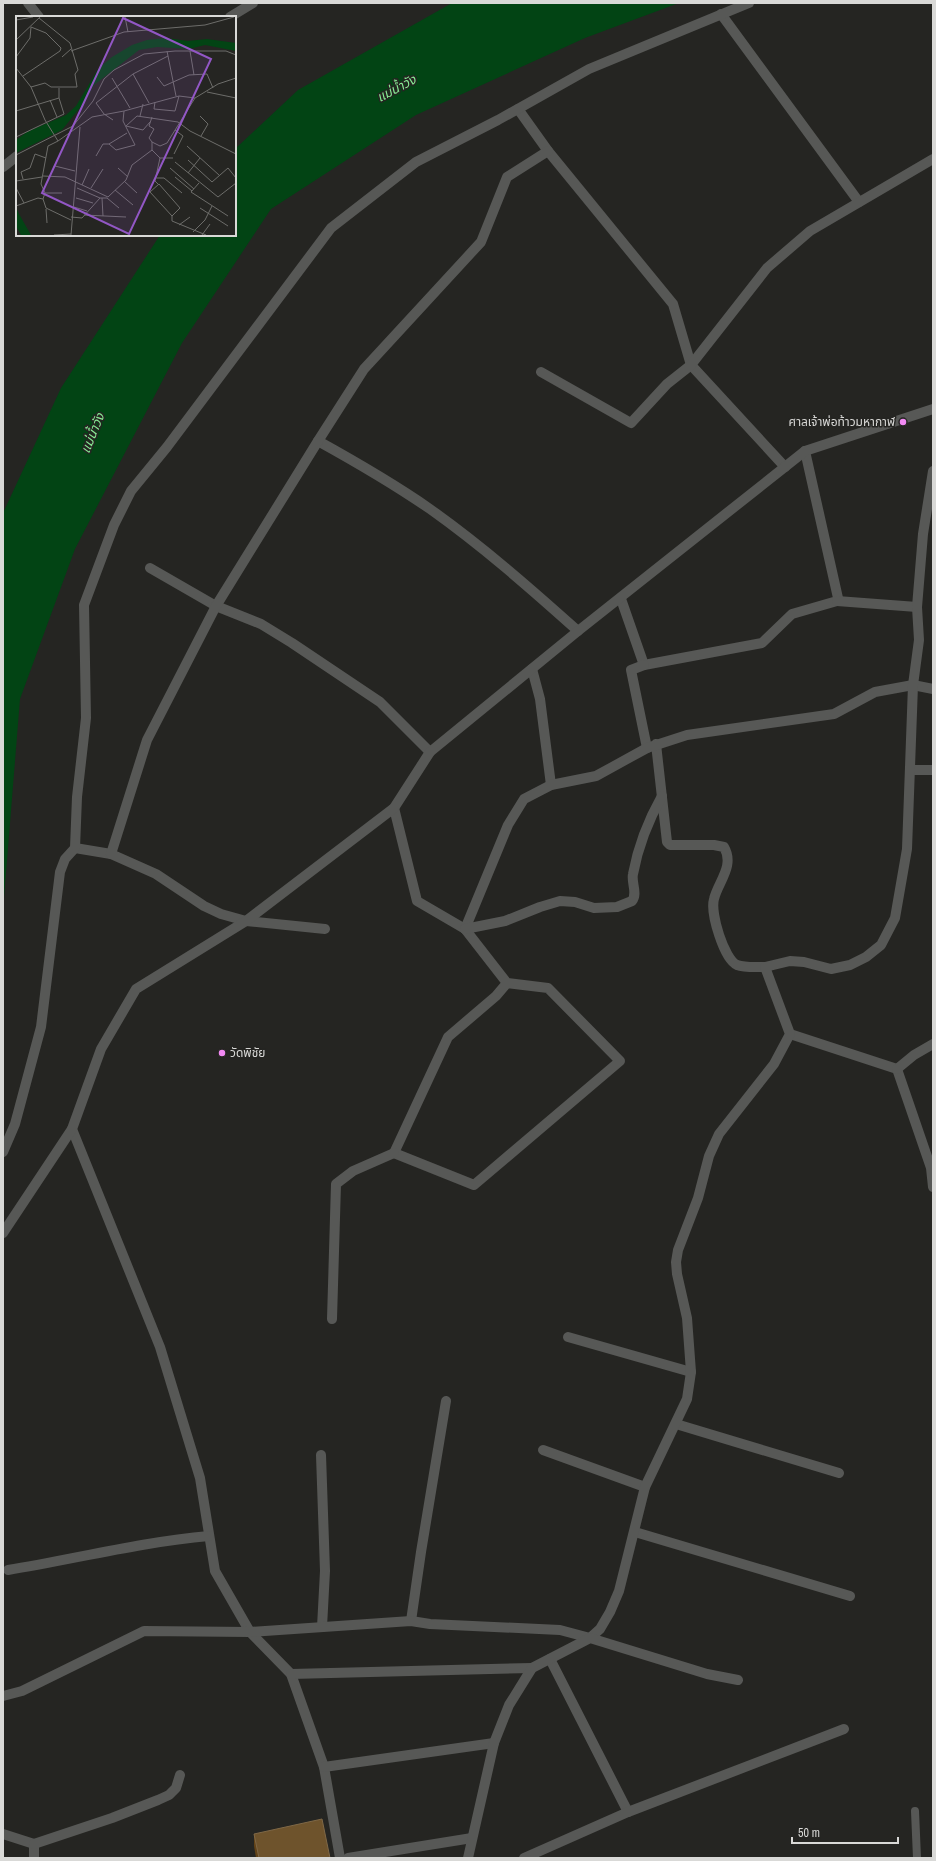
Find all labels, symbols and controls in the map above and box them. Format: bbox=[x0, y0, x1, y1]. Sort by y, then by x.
inset map bbox=[16, 16, 236, 236]
water label: แม่น้ำวัง bbox=[373, 70, 420, 106]
water label: แม่น้ำวัง bbox=[76, 409, 109, 456]
place label: ศาลเจ้าพ่อท้าวมหากาฬ bbox=[789, 414, 895, 430]
marker: ศาลเจ้าพ่อท้าวมหากาฬ bbox=[898, 417, 908, 427]
place label: วัดพิชัย bbox=[230, 1045, 265, 1061]
marker: วัดพิชัย bbox=[217, 1048, 227, 1058]
scale bar bbox=[792, 1819, 898, 1845]
text: 50 m bbox=[798, 1825, 820, 1841]

